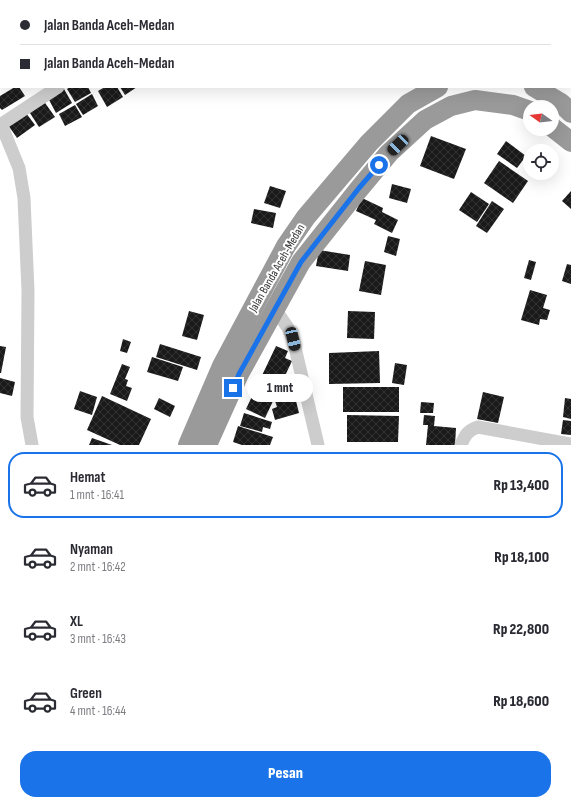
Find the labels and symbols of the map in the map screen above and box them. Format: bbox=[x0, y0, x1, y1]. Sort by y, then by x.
north arrow bbox=[523, 100, 559, 136]
car bbox=[385, 132, 411, 158]
route start bbox=[370, 156, 388, 174]
street label: Jalan Banda Aceh-Medan bbox=[245, 221, 308, 315]
car bbox=[284, 326, 302, 352]
callout: 1 mnt bbox=[247, 374, 313, 402]
route end bbox=[224, 379, 242, 397]

